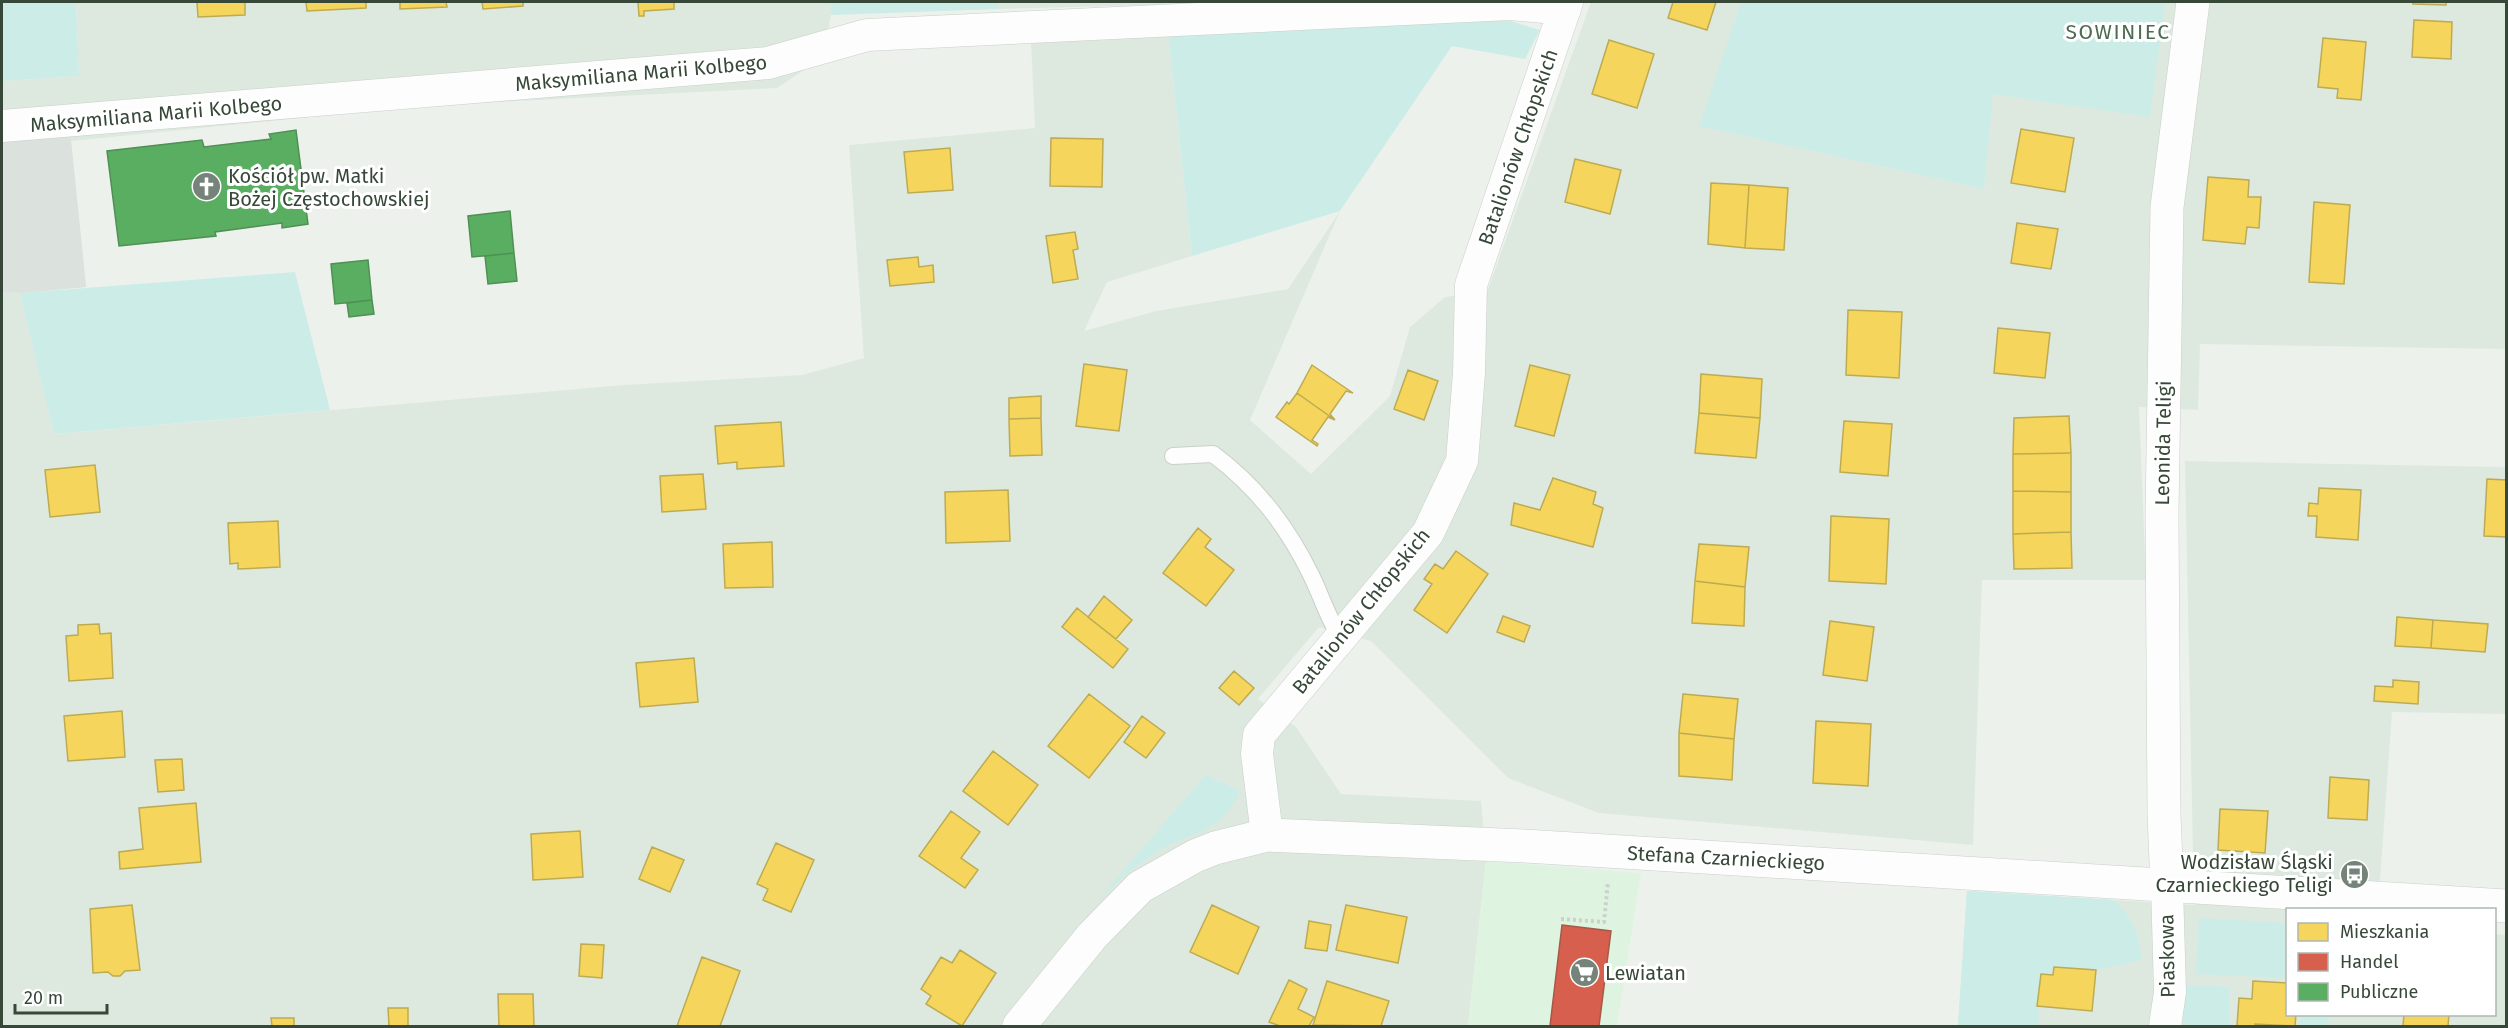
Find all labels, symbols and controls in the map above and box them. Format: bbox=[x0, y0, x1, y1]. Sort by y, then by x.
district label: SOWINIEC bbox=[2066, 19, 2170, 45]
street label: Batalionów Chłopskich bbox=[1473, 46, 1563, 248]
street label: Maksymiliana Marii Kolbego bbox=[514, 50, 768, 96]
street label: Maksymiliana Marii Kolbego bbox=[29, 91, 283, 137]
place label: Kościół pw. Matki Bożej Częstochowskiej bbox=[228, 164, 430, 211]
church icon: Kościół pw. Matki Bożej Częstochowskiej bbox=[191, 171, 223, 203]
street label: Leonida Teligi bbox=[2150, 380, 2176, 506]
street label: Batalionów Chłopskich bbox=[1287, 523, 1435, 699]
street label: Stefana Czarnieckiego bbox=[1626, 841, 1826, 875]
place label: Wodzisław Śląski Czarnieckiego Teligi bbox=[2156, 850, 2333, 897]
bus stop icon: Wodzisław Śląski Czarnieckiego Teligi bbox=[2338, 858, 2370, 890]
legend bbox=[2286, 908, 2496, 1016]
street label: Piaskowa bbox=[2154, 914, 2180, 998]
text: Mieszkania bbox=[2340, 921, 2429, 943]
text: Handel bbox=[2340, 951, 2398, 973]
supermarket icon: Lewiatan bbox=[1568, 957, 1600, 989]
place label: Lewiatan bbox=[1605, 961, 1686, 985]
scale bar bbox=[15, 977, 106, 1015]
text: Publiczne bbox=[2340, 981, 2418, 1003]
text: 20 m bbox=[24, 987, 63, 1009]

